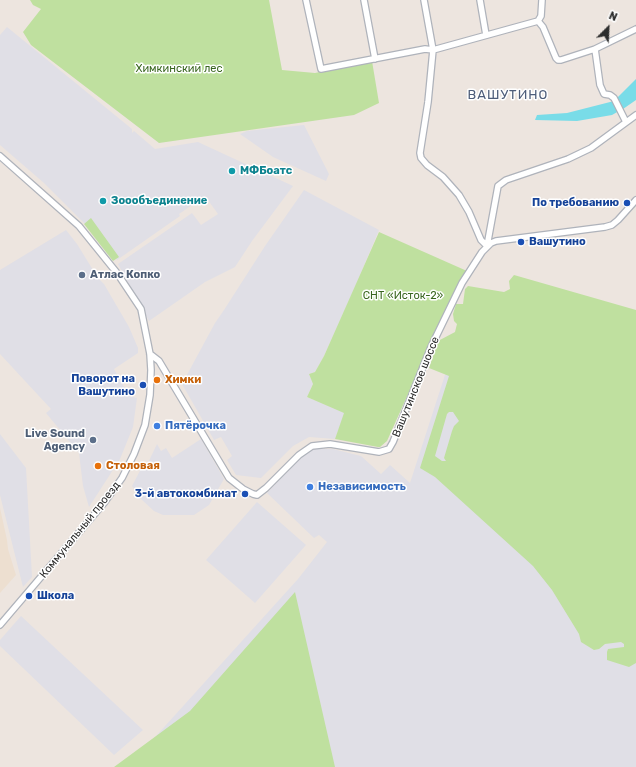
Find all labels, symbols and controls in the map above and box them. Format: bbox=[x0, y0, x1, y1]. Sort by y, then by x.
north arrow bbox=[588, 8, 628, 48]
text: N bbox=[607, 9, 619, 24]
park label: Химкинский лес bbox=[135, 62, 223, 76]
district label: ВАШУТИНО bbox=[468, 87, 548, 103]
place label: МФБоатс bbox=[240, 164, 292, 178]
marker: МФБоатс bbox=[227, 166, 237, 176]
place label: Зоообъединение bbox=[111, 194, 207, 208]
marker: Зоообъединение bbox=[98, 196, 108, 206]
place label: По требованию bbox=[532, 196, 619, 210]
marker: По требованию bbox=[622, 198, 632, 208]
place label: Вашутино bbox=[529, 235, 586, 249]
marker: Вашутино bbox=[516, 237, 526, 247]
place label: Атлас Копко bbox=[90, 268, 160, 282]
marker: Атлас Копко bbox=[77, 270, 87, 280]
park label: СНТ «Исток-2» bbox=[363, 289, 443, 303]
street label: Вашутинское шоссе bbox=[390, 335, 442, 439]
place label: Поворот на Вашутино bbox=[71, 372, 135, 398]
place label: Химки bbox=[165, 373, 201, 387]
marker: Химки bbox=[152, 375, 162, 385]
marker: Поворот на Вашутино bbox=[138, 380, 148, 390]
place label: Пятёрочка bbox=[165, 419, 226, 433]
marker: Пятёрочка bbox=[152, 421, 162, 431]
place label: Live Sound Agency bbox=[25, 427, 85, 453]
marker: Live Sound Agency bbox=[88, 435, 98, 445]
place label: Столовая bbox=[106, 459, 160, 473]
marker: Столовая bbox=[93, 461, 103, 471]
street label: Коммунальный проезд bbox=[37, 479, 123, 581]
place label: Независимость bbox=[318, 480, 406, 494]
marker: Независимость bbox=[305, 482, 315, 492]
place label: 3-й автокомбинат bbox=[135, 487, 237, 501]
marker: 3-й автокомбинат bbox=[240, 489, 250, 499]
place label: Школа bbox=[37, 589, 74, 603]
marker: Школа bbox=[24, 591, 34, 601]

